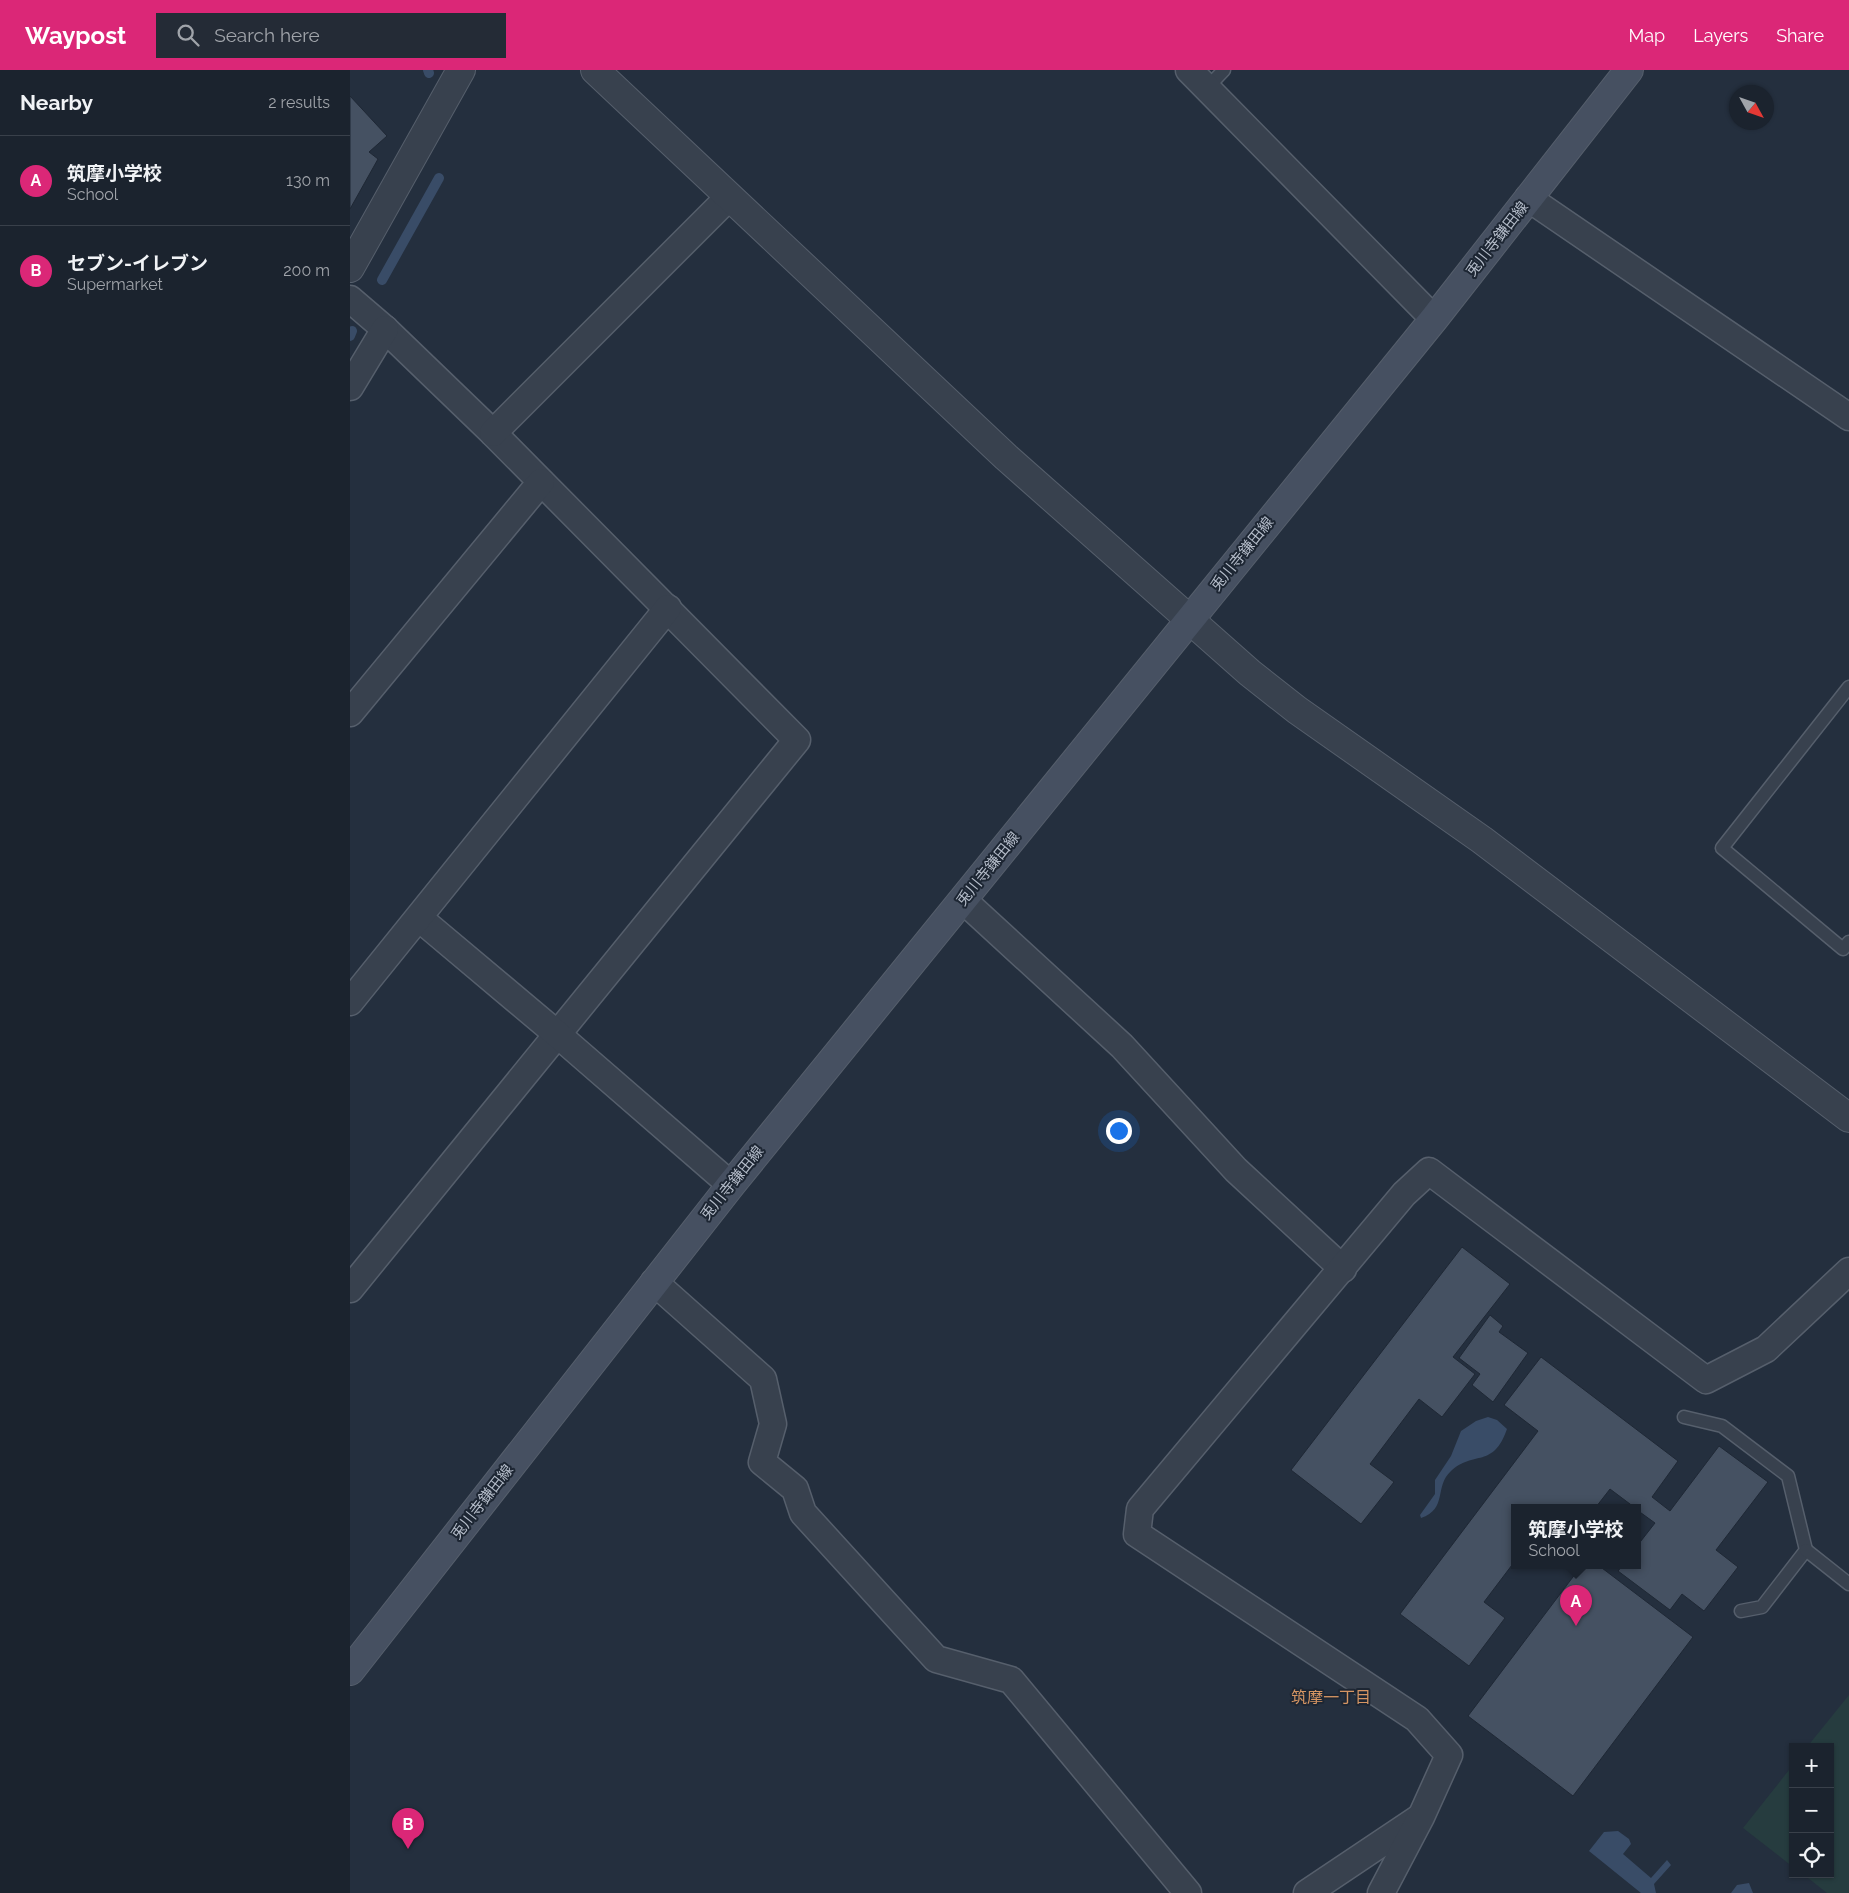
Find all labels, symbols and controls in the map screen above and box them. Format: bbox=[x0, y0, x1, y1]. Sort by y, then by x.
search box bbox=[156, 13, 506, 58]
text: Waypost bbox=[25, 21, 126, 50]
icon: search bbox=[174, 21, 202, 49]
text: Search here bbox=[214, 24, 320, 46]
text: Map bbox=[1629, 25, 1665, 46]
text: Layers bbox=[1693, 25, 1748, 46]
text: Share bbox=[1776, 25, 1824, 46]
north arrow bbox=[1729, 85, 1774, 130]
text: Nearby bbox=[20, 90, 93, 115]
text: 2 results bbox=[268, 93, 330, 112]
text: 筑摩小学校 bbox=[67, 162, 162, 184]
text: A bbox=[31, 171, 41, 190]
text: 130 m bbox=[286, 171, 330, 190]
text: School bbox=[67, 185, 118, 204]
street label: 兎川寺鎌田線 bbox=[1462, 198, 1532, 280]
text: セブン-イレブン bbox=[67, 252, 208, 274]
text: B bbox=[31, 261, 41, 280]
text: 200 m bbox=[283, 261, 330, 280]
text: Supermarket bbox=[67, 275, 163, 294]
street label: 兎川寺鎌田線 bbox=[1207, 513, 1277, 595]
street label: 兎川寺鎌田線 bbox=[953, 828, 1023, 910]
your location bbox=[1106, 1118, 1132, 1144]
street label: 兎川寺鎌田線 bbox=[697, 1142, 767, 1224]
street label: 兎川寺鎌田線 bbox=[447, 1461, 517, 1543]
popup bbox=[1511, 1504, 1641, 1569]
text: 筑摩小学校 bbox=[1528, 1518, 1624, 1540]
text: School bbox=[1528, 1541, 1580, 1560]
pin: A bbox=[1560, 1585, 1592, 1626]
district label: 筑摩一丁目 bbox=[1291, 1688, 1371, 1707]
map controls bbox=[1789, 1743, 1834, 1878]
button: + bbox=[1789, 1743, 1834, 1788]
button: − bbox=[1789, 1788, 1834, 1833]
pin: B bbox=[392, 1808, 424, 1849]
button: locate bbox=[1789, 1833, 1834, 1878]

